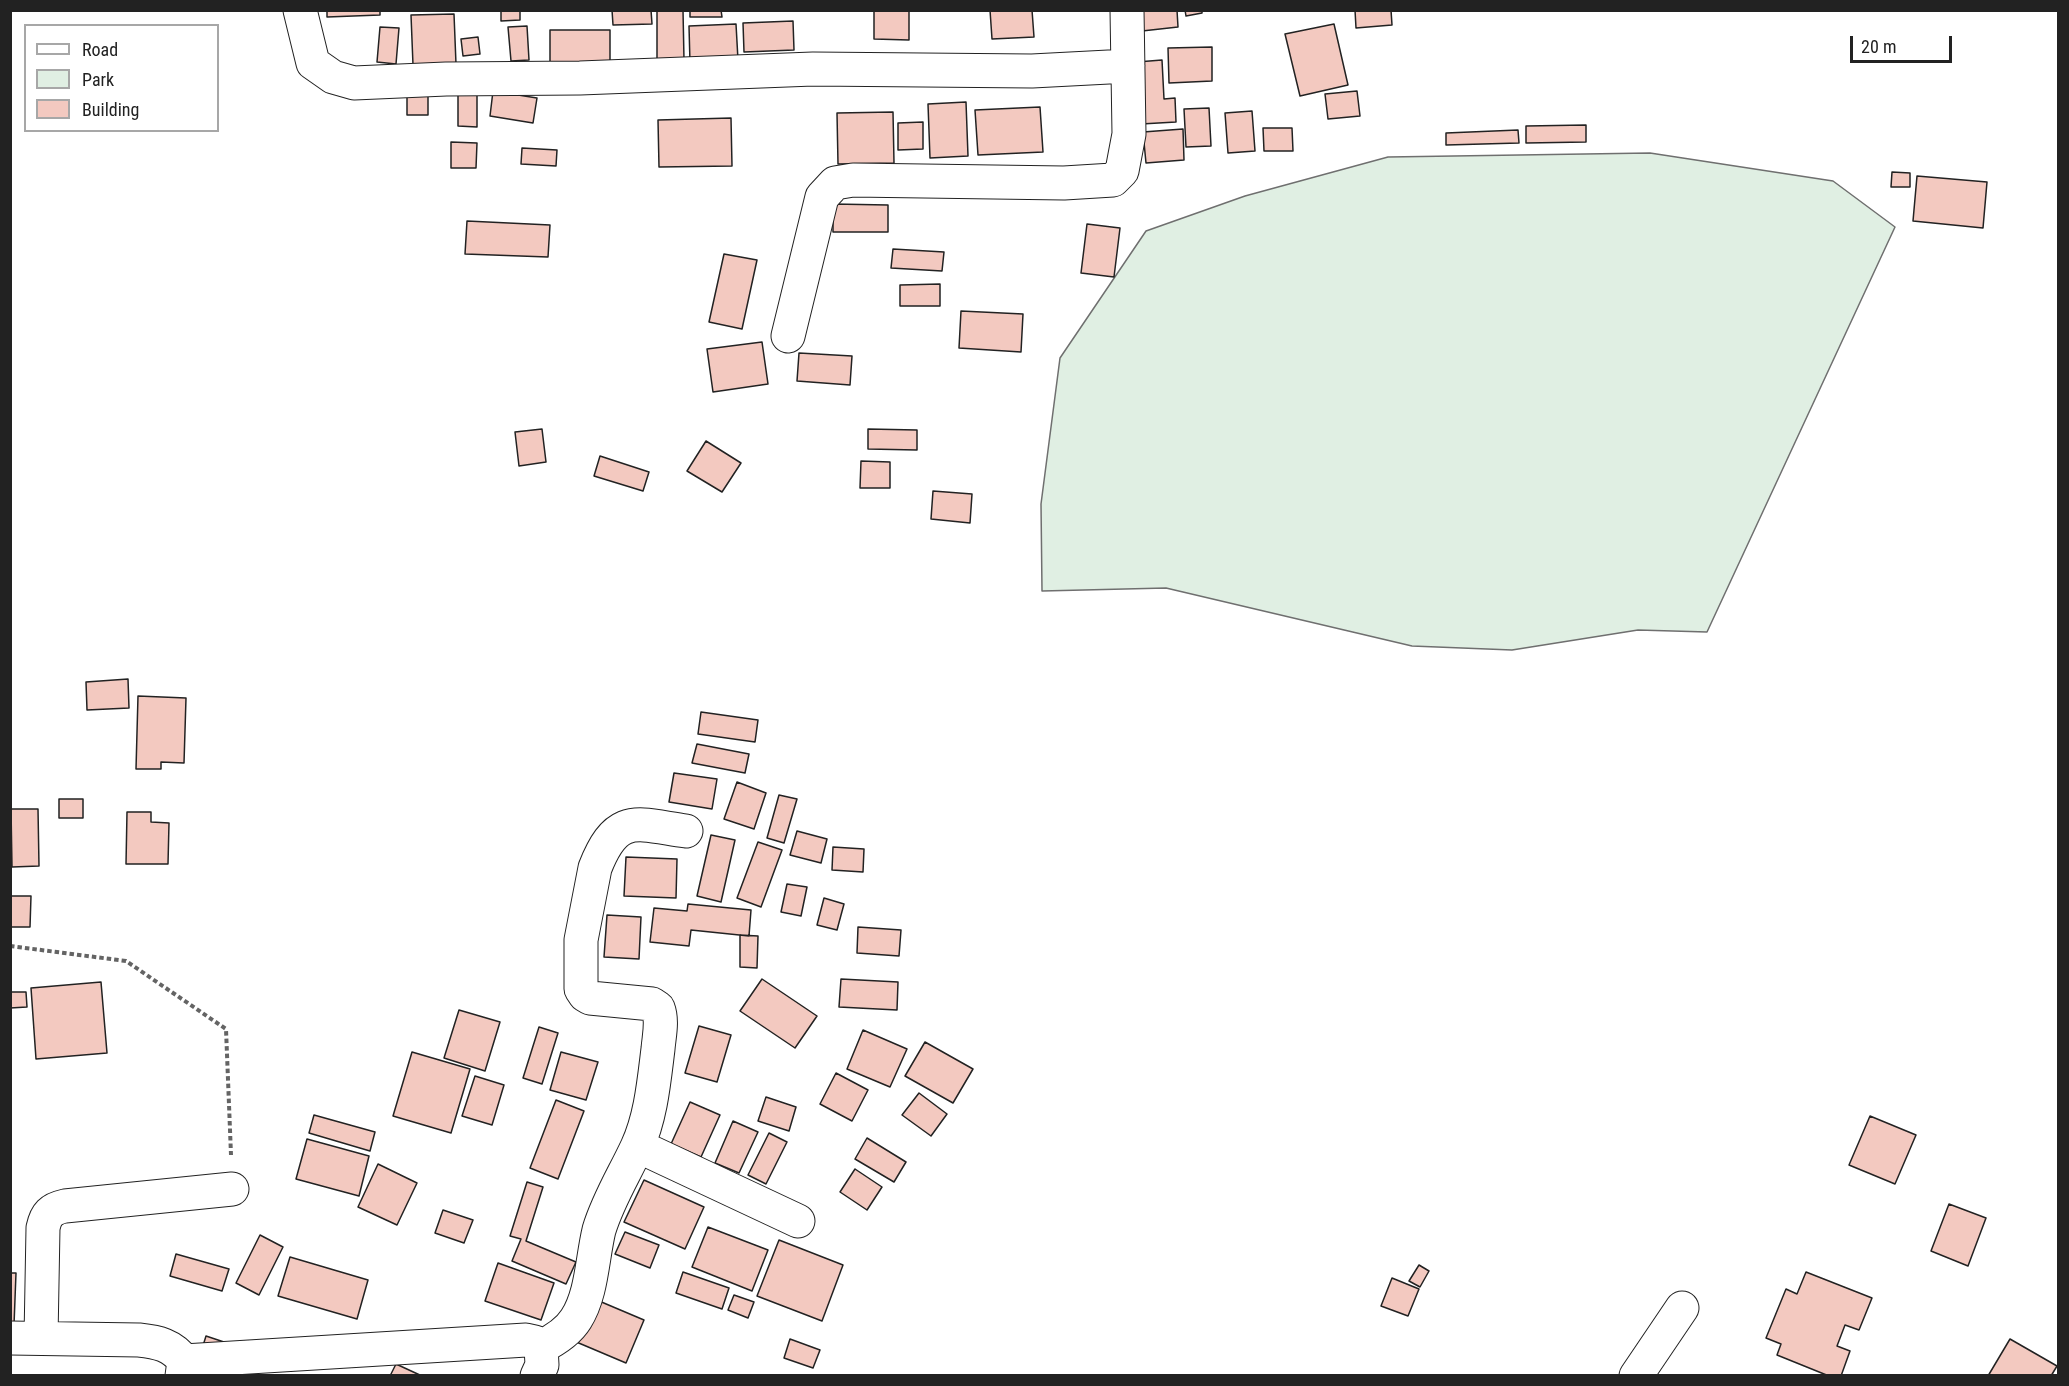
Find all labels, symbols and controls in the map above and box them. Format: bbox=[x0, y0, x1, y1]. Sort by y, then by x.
legend bbox=[24, 24, 219, 132]
scale bar bbox=[1853, 24, 1955, 62]
text: 20 m bbox=[1861, 36, 1896, 57]
text: Road bbox=[82, 39, 118, 60]
text: Park bbox=[82, 69, 114, 90]
text: Building bbox=[82, 99, 139, 120]

